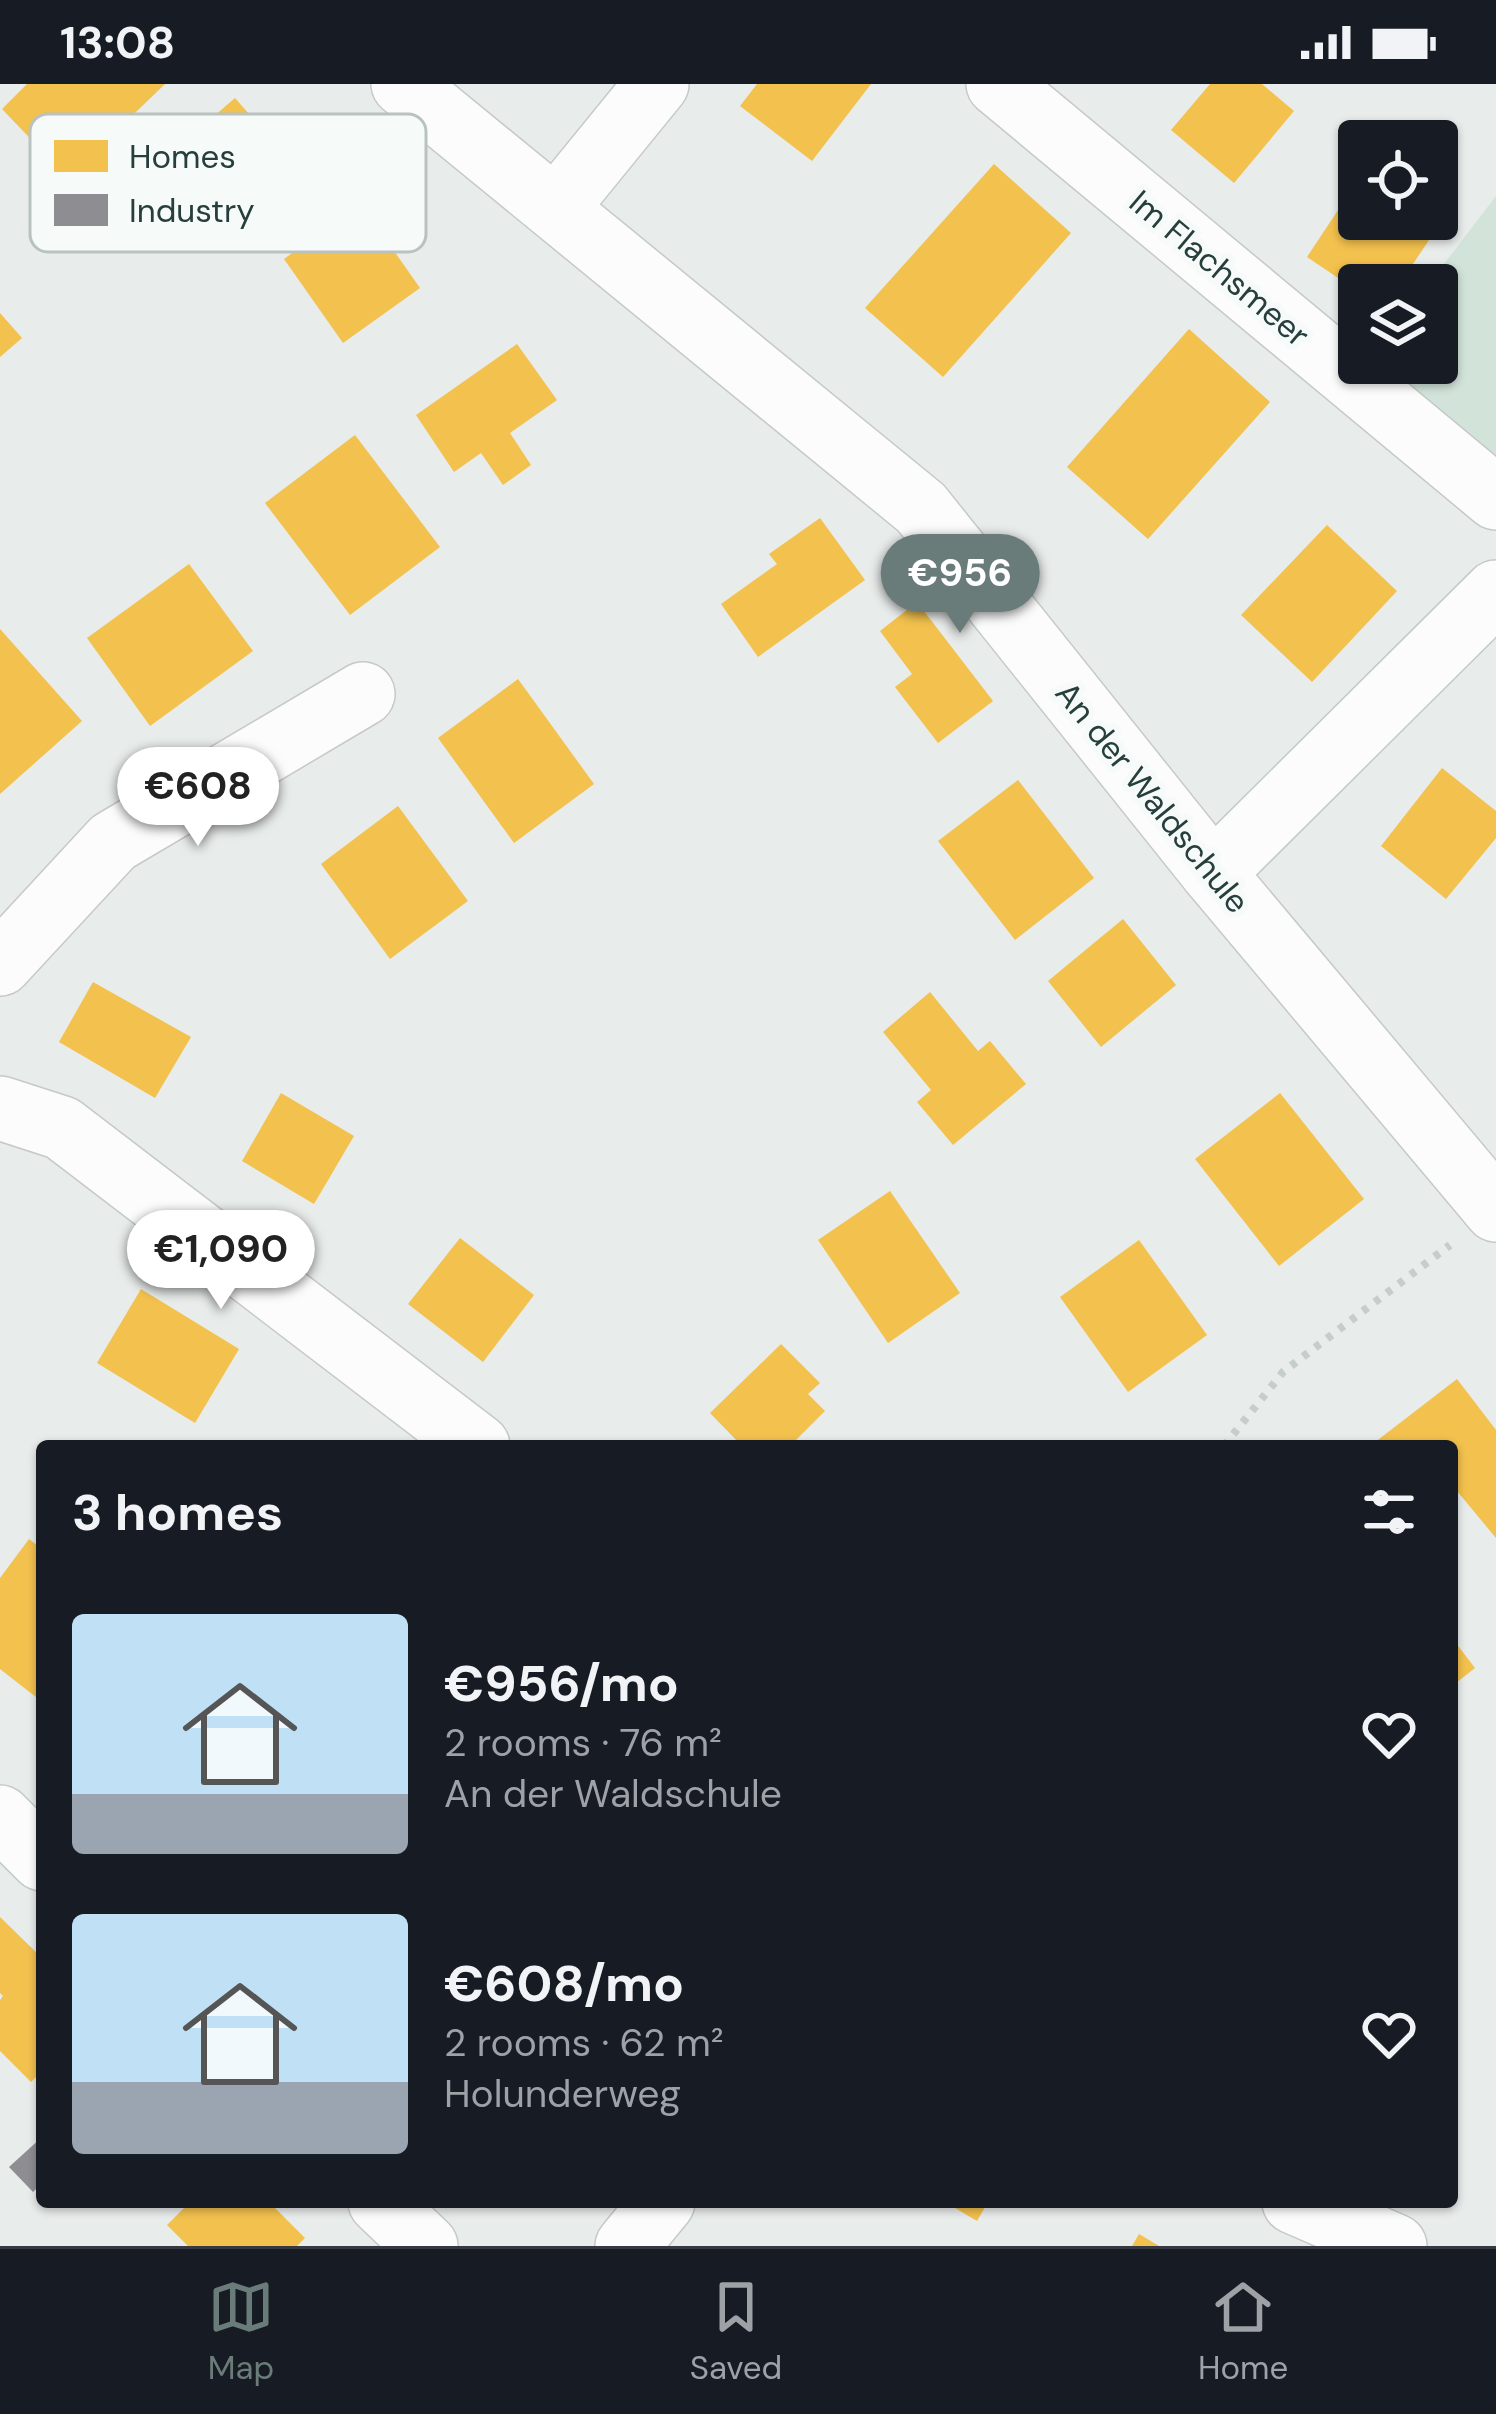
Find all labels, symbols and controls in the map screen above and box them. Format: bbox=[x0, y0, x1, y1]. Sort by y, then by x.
text: 13:08 bbox=[60, 13, 175, 72]
legend bbox=[30, 114, 426, 252]
map controls bbox=[1338, 120, 1458, 384]
button: locate bbox=[1338, 120, 1458, 240]
text: Homes bbox=[129, 135, 236, 178]
street label: Im Flachsmeer bbox=[1121, 180, 1319, 356]
text: Industry bbox=[129, 189, 255, 232]
button: layers bbox=[1338, 264, 1458, 384]
pin: €956 bbox=[889, 534, 1031, 636]
text: €956 bbox=[908, 547, 1012, 598]
street label: An der Waldschule bbox=[1046, 673, 1259, 922]
pin: €608 bbox=[127, 747, 269, 849]
text: €608 bbox=[144, 760, 252, 811]
pin: €1,090 bbox=[123, 1210, 319, 1312]
text: €1,090 bbox=[154, 1223, 288, 1274]
text: 3 homes bbox=[72, 1479, 283, 1546]
icon: filters bbox=[1356, 1479, 1422, 1545]
text: €956/mo bbox=[444, 1650, 679, 1717]
icon: home bbox=[168, 1662, 312, 1806]
icon: heart bbox=[1356, 1701, 1422, 1767]
text: 2 rooms · 76 m² bbox=[444, 1717, 722, 1768]
text: An der Waldschule bbox=[444, 1768, 782, 1819]
text: €608/mo bbox=[444, 1950, 684, 2017]
icon: home bbox=[168, 1962, 312, 2106]
icon: heart bbox=[1356, 2001, 1422, 2067]
text: 2 rooms · 62 m² bbox=[444, 2017, 724, 2068]
text: Holunderweg bbox=[444, 2068, 681, 2119]
tab: Map bbox=[208, 2274, 274, 2389]
tab: Saved bbox=[690, 2274, 782, 2389]
tab: Home bbox=[1198, 2274, 1288, 2389]

